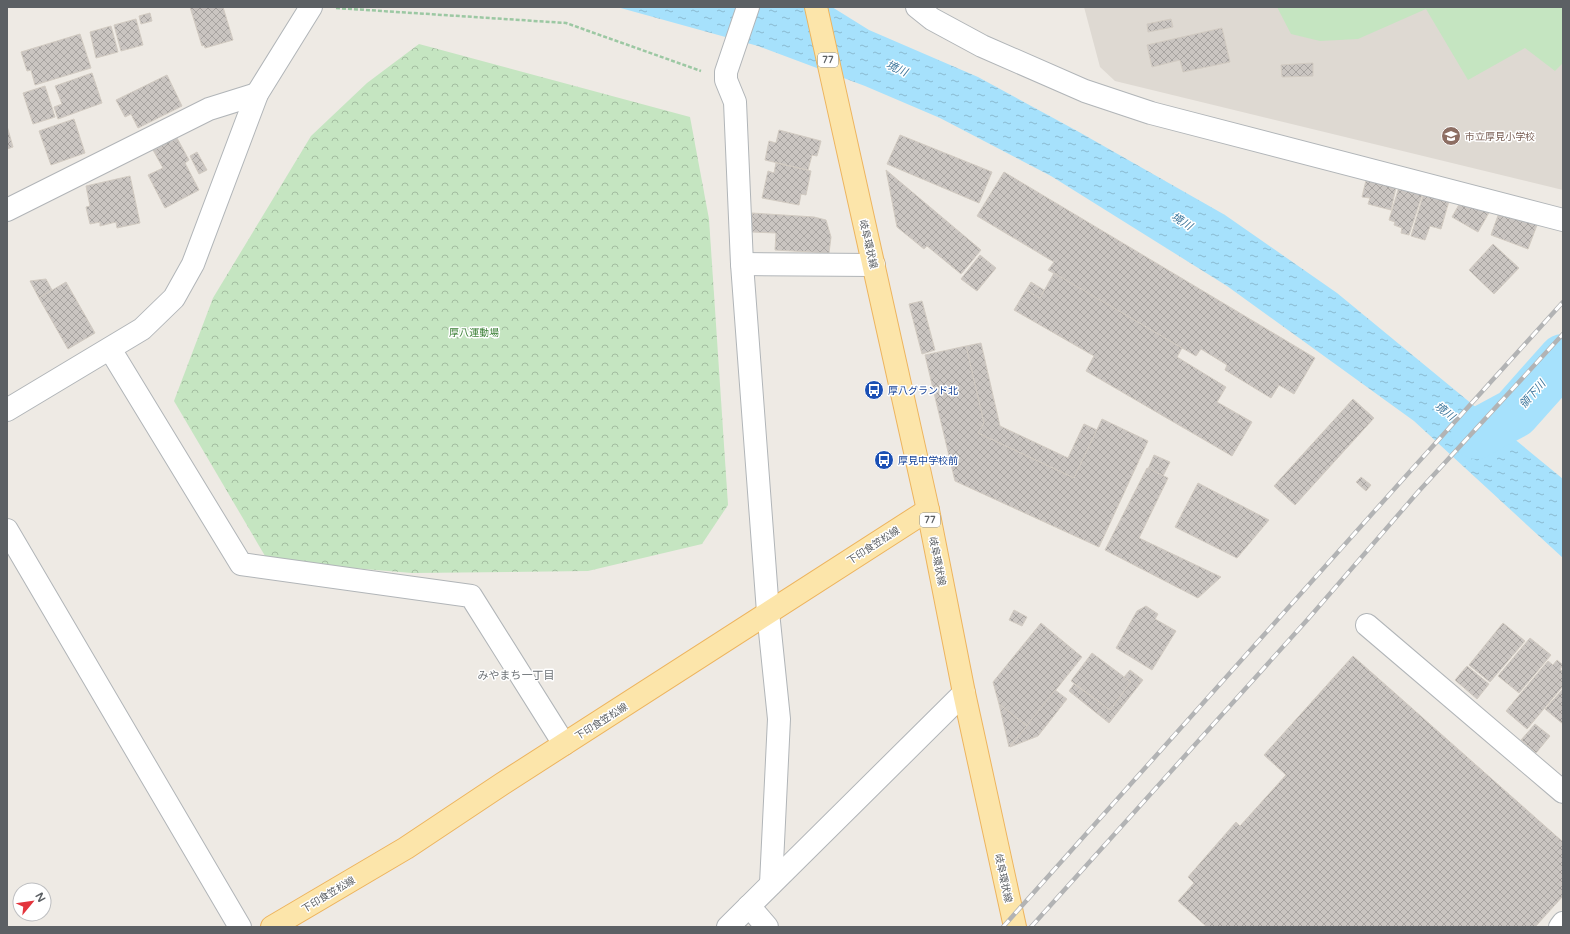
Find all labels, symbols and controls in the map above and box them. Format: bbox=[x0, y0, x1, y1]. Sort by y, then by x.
road number: 77 bbox=[818, 53, 838, 67]
water label: 境川 bbox=[884, 58, 910, 79]
school or university icon: 市立厚見小学校 bbox=[1440, 125, 1462, 147]
place label: 市立厚見小学校 bbox=[1465, 131, 1535, 143]
water label: 境川 bbox=[1169, 210, 1195, 233]
street label: 岐阜環状線 bbox=[857, 219, 879, 270]
park label: 厚八運動場 bbox=[449, 327, 499, 339]
water label: 領下川 bbox=[1517, 377, 1549, 411]
bus stop icon: 厚八グランド北 bbox=[863, 379, 885, 401]
place label: 厚八グランド北 bbox=[888, 385, 958, 397]
water label: 境川 bbox=[1432, 400, 1458, 424]
bus stop icon: 厚見中学校前 bbox=[873, 449, 895, 471]
place label: 厚見中学校前 bbox=[898, 455, 958, 467]
road number: 77 bbox=[920, 513, 940, 527]
street label: 下印食笠松線 bbox=[845, 524, 902, 567]
street label: 岐阜環状線 bbox=[926, 536, 948, 587]
district label: みやまち一丁目 bbox=[478, 669, 555, 682]
street label: 下印食笠松線 bbox=[573, 701, 630, 743]
street label: 岐阜環状線 bbox=[992, 853, 1014, 904]
street label: 下印食笠松線 bbox=[300, 874, 357, 915]
north arrow bbox=[12, 882, 52, 922]
text: N bbox=[32, 890, 48, 904]

